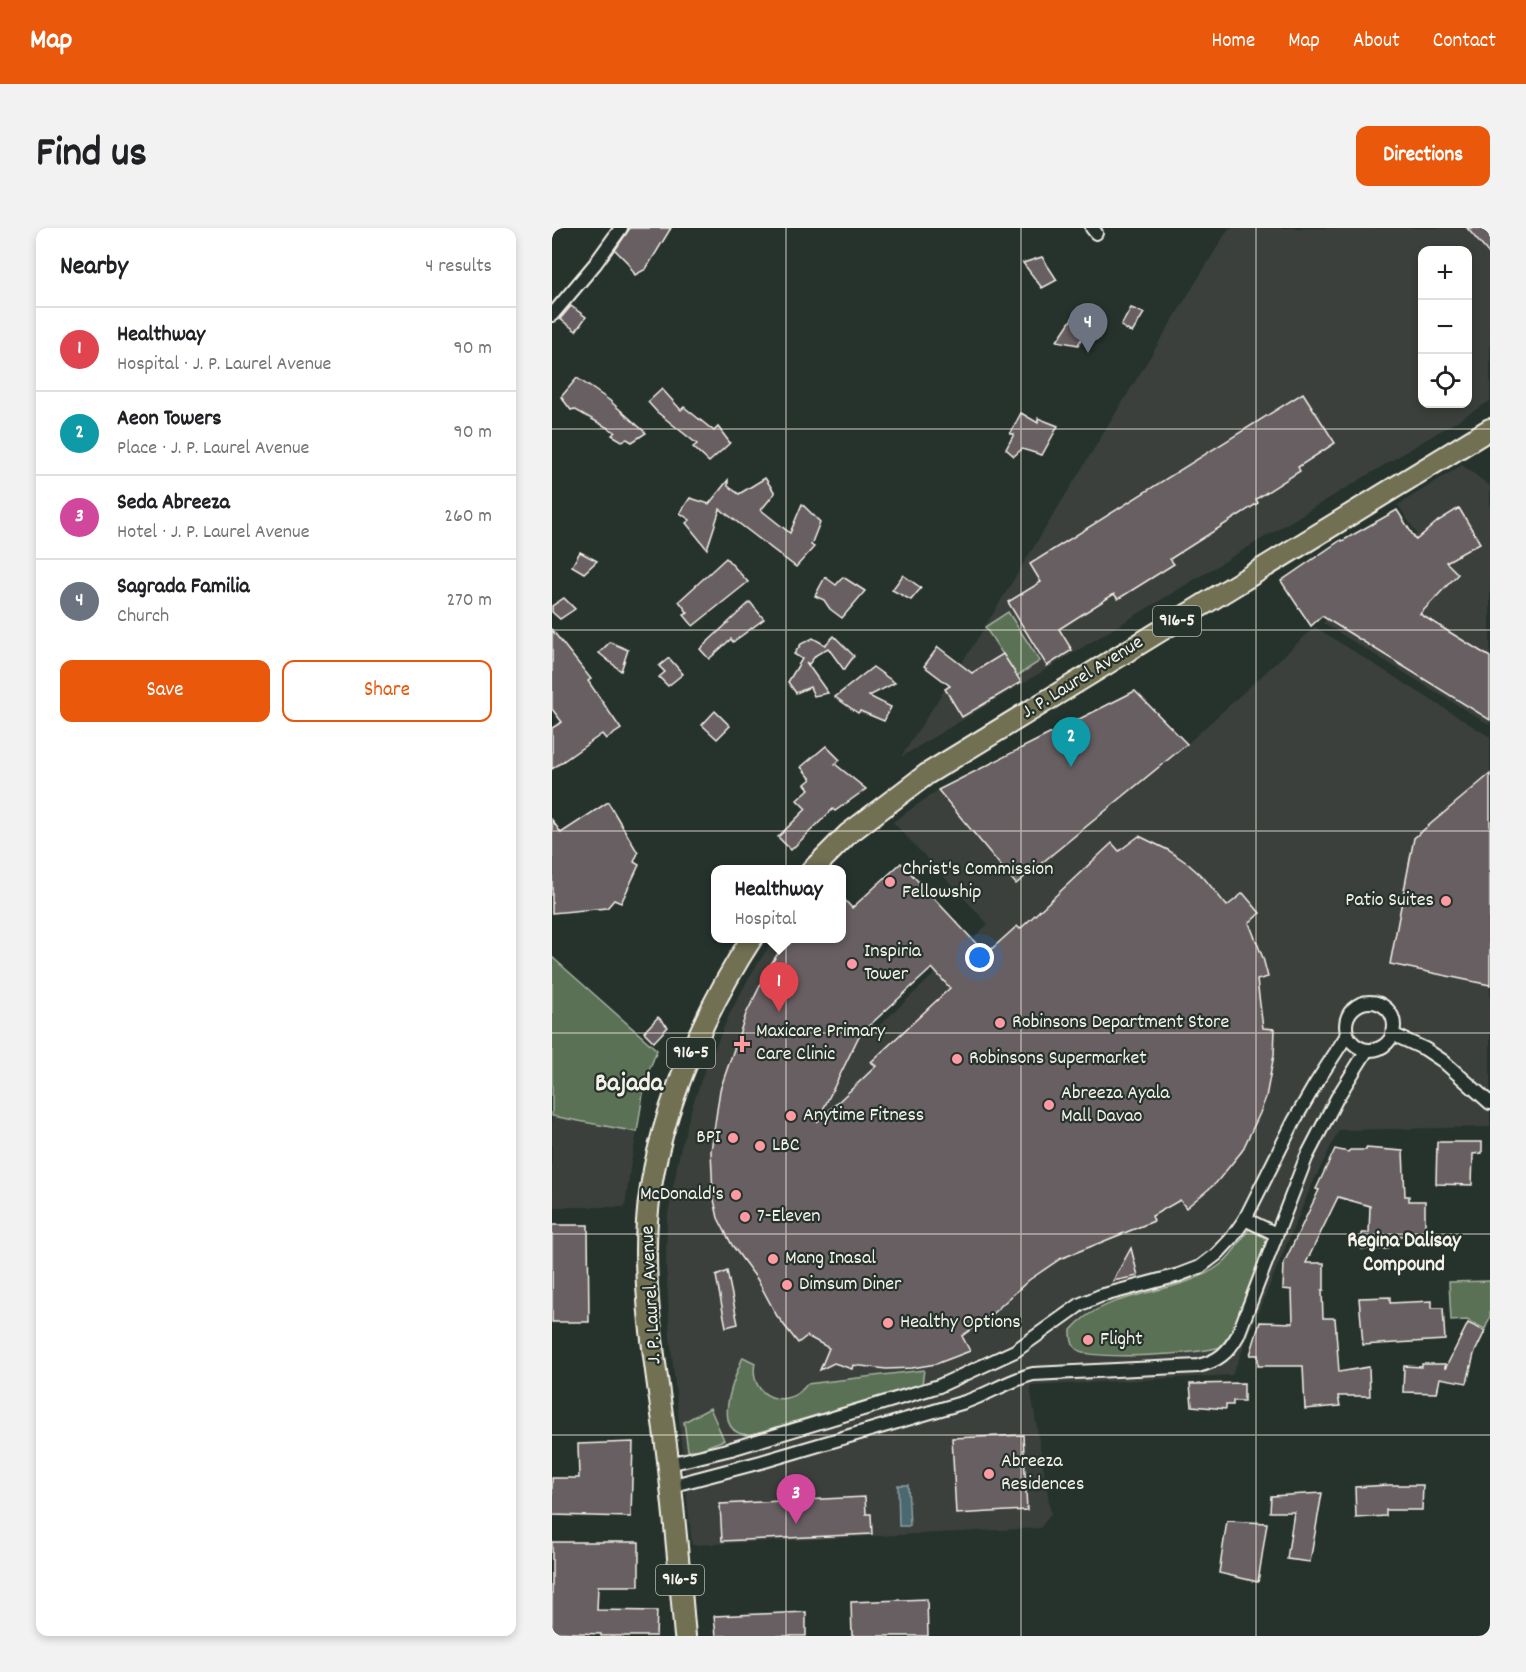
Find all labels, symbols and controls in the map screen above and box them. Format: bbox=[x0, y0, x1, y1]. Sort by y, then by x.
text: Map bbox=[30, 22, 72, 62]
text: Home bbox=[1211, 27, 1255, 57]
text: Map bbox=[1288, 27, 1320, 57]
text: About bbox=[1353, 27, 1400, 57]
text: Contact bbox=[1433, 27, 1496, 57]
text: Find us bbox=[36, 126, 147, 186]
button: Directions bbox=[1356, 126, 1490, 186]
map controls bbox=[1418, 246, 1472, 408]
button: + bbox=[1418, 246, 1472, 300]
text: Nearby bbox=[60, 249, 128, 286]
text: 4 results bbox=[425, 253, 492, 281]
button: − bbox=[1418, 300, 1472, 354]
pin: 4 bbox=[1068, 304, 1108, 353]
text: Healthway bbox=[117, 320, 205, 351]
text: 1 bbox=[77, 335, 82, 363]
text: 90 m bbox=[454, 335, 492, 363]
text: Hospital · J. P. Laurel Avenue bbox=[117, 351, 331, 379]
button: locate bbox=[1418, 354, 1472, 408]
text: Aeon Towers bbox=[117, 404, 222, 435]
text: 2 bbox=[75, 419, 84, 447]
text: 90 m bbox=[454, 419, 492, 447]
text: Place · J. P. Laurel Avenue bbox=[117, 435, 309, 463]
text: Seda Abreeza bbox=[117, 488, 230, 519]
text: 3 bbox=[75, 503, 84, 531]
text: 260 m bbox=[444, 503, 492, 531]
text: Hotel · J. P. Laurel Avenue bbox=[117, 519, 309, 547]
text: Sagrada Familia bbox=[117, 572, 250, 603]
text: 4 bbox=[75, 587, 84, 615]
text: 270 m bbox=[446, 587, 492, 615]
text: Church bbox=[117, 603, 169, 631]
road number: 916-5 bbox=[1153, 606, 1201, 636]
street label: J. P. Laurel Avenue bbox=[1017, 629, 1149, 727]
button: Save bbox=[60, 660, 270, 722]
button: Share bbox=[282, 660, 492, 722]
pin: 2 bbox=[1052, 718, 1090, 767]
place label: Christ's Commission Fellowship bbox=[902, 856, 1053, 907]
popup bbox=[711, 865, 846, 943]
text: Healthway bbox=[734, 875, 823, 906]
marker: Christ's Commission Fellowship bbox=[883, 875, 897, 889]
place label: Patio Suites bbox=[1345, 887, 1434, 915]
marker: Patio Suites bbox=[1439, 894, 1453, 908]
text: Hospital bbox=[734, 906, 796, 934]
place label: Inspiria Tower bbox=[864, 938, 922, 989]
your location bbox=[965, 943, 994, 972]
marker: Inspiria Tower bbox=[845, 957, 859, 971]
pin: 1 bbox=[760, 962, 798, 1012]
place label: Robinsons Department Store bbox=[1012, 1009, 1230, 1037]
marker: Robinsons Department Store bbox=[993, 1016, 1007, 1030]
place label: Maxicare Primary Care Clinic bbox=[756, 1018, 886, 1069]
marker: Maxicare Primary Care Clinic bbox=[733, 1035, 751, 1053]
road number: 916-5 bbox=[667, 1038, 715, 1068]
place label: Robinsons Supermarket bbox=[969, 1045, 1147, 1073]
marker: Robinsons Supermarket bbox=[950, 1052, 964, 1066]
district label: Bajada bbox=[595, 1066, 664, 1103]
place label: Abreeza Ayala Mall Davao bbox=[1061, 1080, 1170, 1131]
marker: Abreeza Ayala Mall Davao bbox=[1042, 1098, 1056, 1112]
place label: Anytime Fitness bbox=[803, 1102, 924, 1130]
marker: Anytime Fitness bbox=[784, 1109, 798, 1123]
place label: BPI bbox=[696, 1124, 721, 1152]
marker: BPI bbox=[726, 1131, 740, 1145]
place label: LBC bbox=[772, 1132, 800, 1160]
marker: LBC bbox=[753, 1139, 767, 1153]
place label: McDonald's bbox=[640, 1181, 724, 1209]
marker: McDonald's bbox=[729, 1188, 743, 1202]
place label: 7-Eleven bbox=[757, 1203, 821, 1231]
marker: 7-Eleven bbox=[738, 1210, 752, 1224]
street label: J. P. Laurel Avenue bbox=[634, 1225, 670, 1365]
district label: Regina Dalisay Compound bbox=[1347, 1227, 1462, 1281]
place label: Mang Inasal bbox=[785, 1245, 876, 1273]
marker: Mang Inasal bbox=[766, 1252, 780, 1266]
place label: Dimsum Diner bbox=[799, 1271, 902, 1299]
marker: Dimsum Diner bbox=[780, 1278, 794, 1292]
place label: Healthy Options bbox=[900, 1309, 1021, 1337]
marker: Healthy Options bbox=[881, 1316, 895, 1330]
place label: Flight bbox=[1100, 1326, 1143, 1354]
marker: Flight bbox=[1081, 1333, 1095, 1347]
place label: Abreeza Residences bbox=[1001, 1448, 1084, 1499]
marker: Abreeza Residences bbox=[982, 1467, 996, 1481]
pin: 3 bbox=[776, 1474, 816, 1524]
road number: 916-5 bbox=[656, 1565, 704, 1595]

